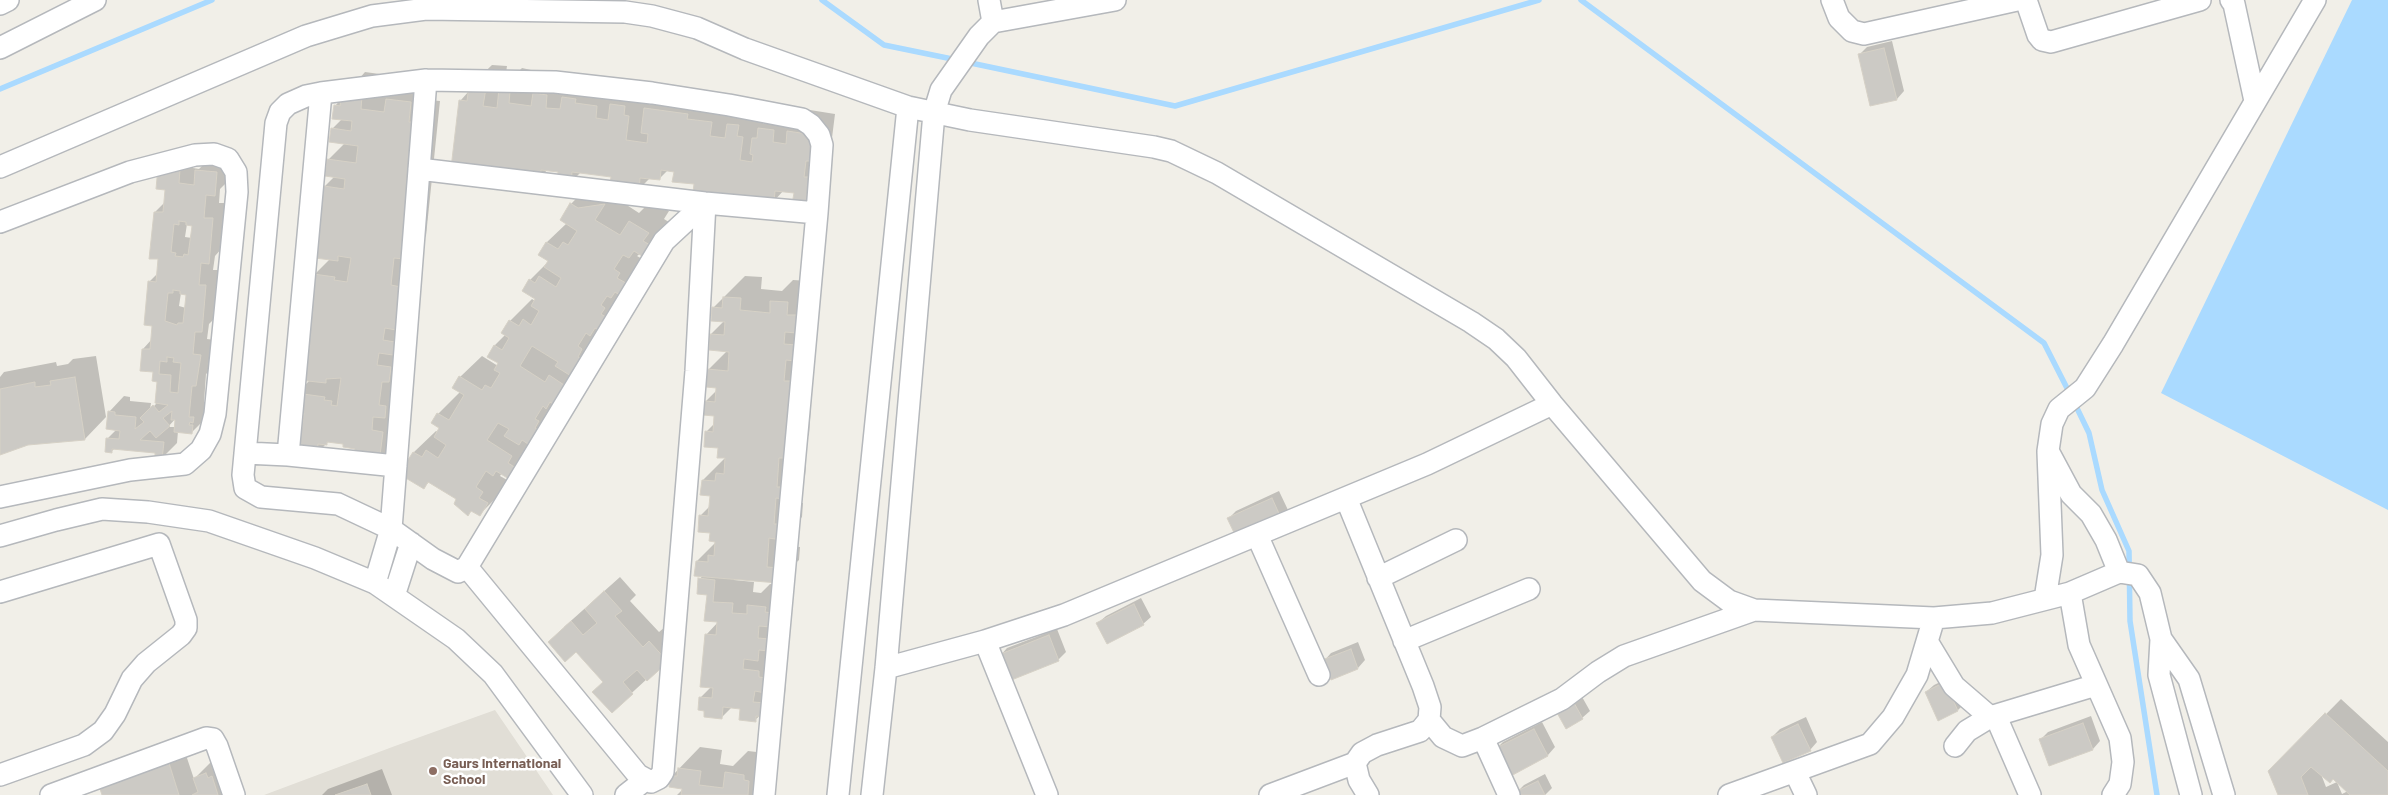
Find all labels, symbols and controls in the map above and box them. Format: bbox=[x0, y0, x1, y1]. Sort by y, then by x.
place label: Gaurs International School bbox=[443, 755, 561, 788]
marker: Gaurs International School bbox=[427, 765, 439, 777]

